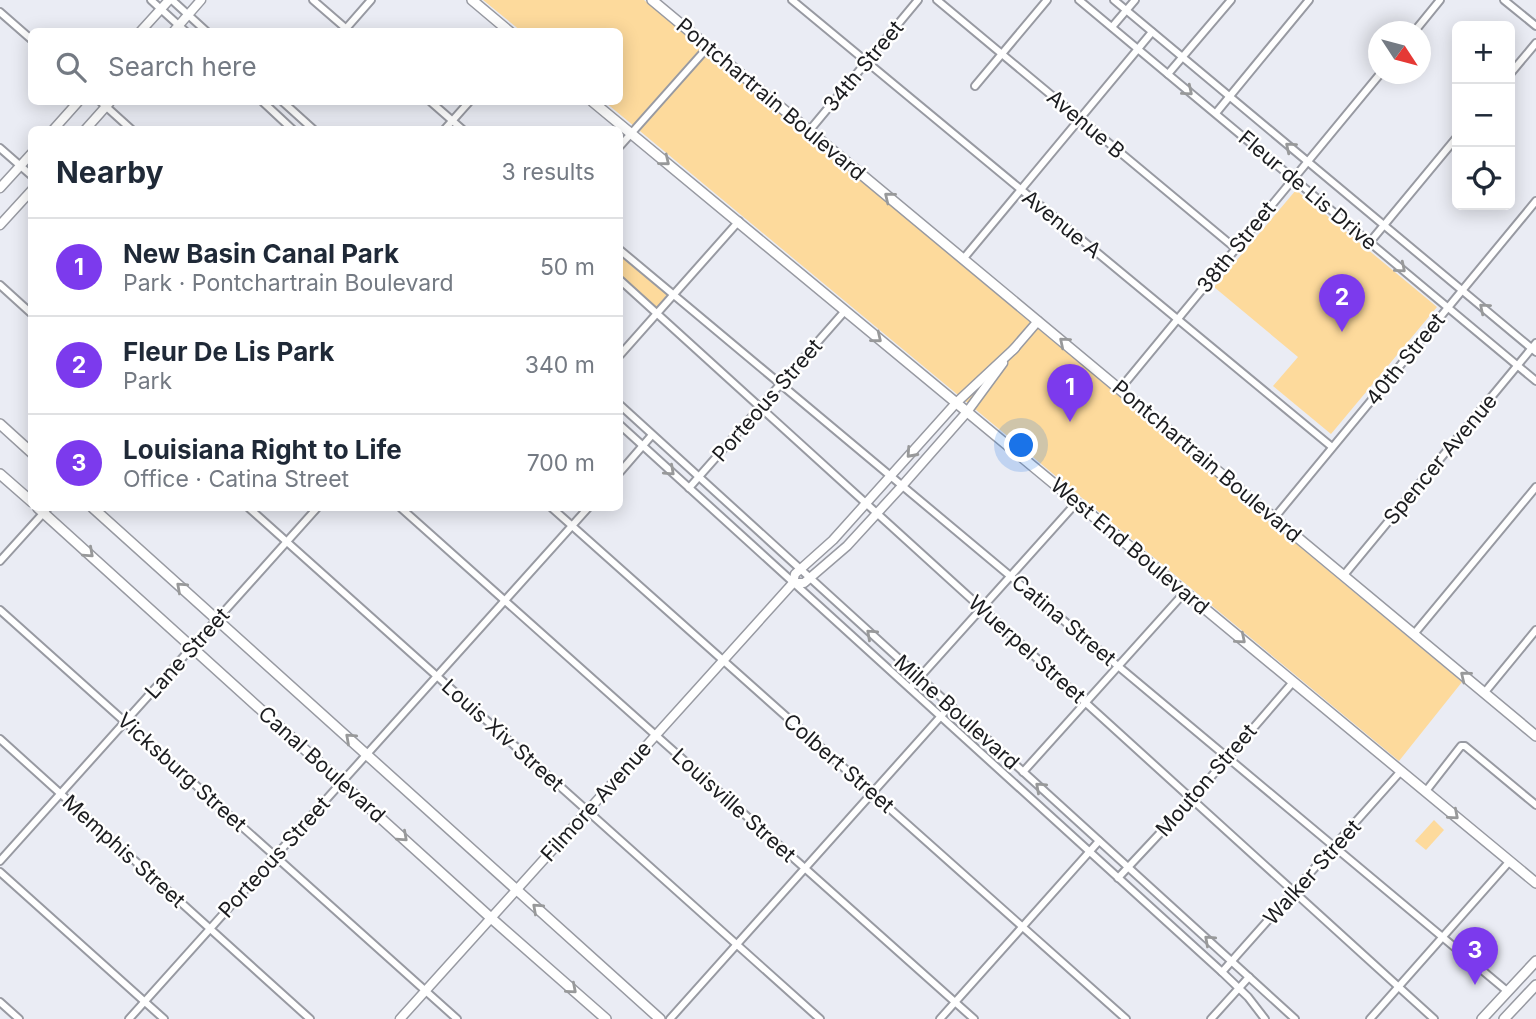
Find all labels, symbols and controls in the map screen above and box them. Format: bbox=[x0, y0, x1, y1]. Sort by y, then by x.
street label: Pontchartrain Boulevard bbox=[671, 13, 871, 185]
street label: 34th Street bbox=[818, 15, 908, 117]
north arrow bbox=[1368, 21, 1431, 84]
map controls bbox=[1452, 21, 1515, 210]
button: + bbox=[1452, 21, 1515, 84]
search box bbox=[28, 28, 623, 105]
icon: search bbox=[52, 48, 90, 86]
text: Search here bbox=[108, 51, 257, 82]
one-way arrow bbox=[1180, 83, 1193, 95]
street label: Avenue B bbox=[1042, 84, 1130, 164]
button: − bbox=[1452, 84, 1515, 147]
street label: Fleur de Lis Drive bbox=[1234, 125, 1382, 255]
one-way arrow bbox=[1286, 143, 1299, 155]
button: locate bbox=[1452, 147, 1515, 210]
one-way arrow bbox=[657, 152, 669, 165]
text: Nearby bbox=[56, 154, 164, 190]
text: 3 results bbox=[502, 158, 595, 186]
street label: Avenue A bbox=[1018, 185, 1106, 263]
one-way arrow bbox=[885, 193, 898, 205]
street label: 38th Street bbox=[1192, 196, 1281, 298]
text: New Basin Canal Park bbox=[123, 238, 399, 269]
text: 1 bbox=[74, 253, 84, 281]
text: 50 m bbox=[540, 253, 595, 281]
one-way arrow bbox=[1392, 260, 1405, 272]
text: Park · Pontchartrain Boulevard bbox=[123, 269, 454, 297]
pin: 2 bbox=[1319, 274, 1365, 332]
one-way arrow bbox=[1479, 304, 1491, 317]
street label: 40th Street bbox=[1360, 308, 1450, 410]
one-way arrow bbox=[868, 330, 881, 342]
street label: Porteous Street bbox=[707, 333, 827, 466]
text: Fleur De Lis Park bbox=[123, 336, 334, 367]
one-way arrow bbox=[1060, 338, 1072, 351]
text: 2 bbox=[72, 351, 86, 379]
text: 340 m bbox=[525, 351, 595, 379]
pin: 1 bbox=[1047, 364, 1093, 422]
text: Park bbox=[123, 367, 172, 395]
street label: Pontchartrain Boulevard bbox=[1107, 375, 1307, 547]
street label: Spencer Avenue bbox=[1378, 389, 1502, 529]
your location bbox=[1004, 428, 1038, 462]
text: Louisiana Right to Life bbox=[123, 434, 402, 465]
one-way arrow bbox=[906, 445, 919, 458]
text: 3 bbox=[72, 449, 86, 477]
text: 700 m bbox=[527, 449, 595, 477]
one-way arrow bbox=[662, 463, 675, 475]
text: Office · Catina Street bbox=[123, 465, 349, 493]
street label: West End Boulevard bbox=[1046, 472, 1214, 620]
one-way arrow bbox=[81, 545, 94, 557]
street label: Catina Street bbox=[1007, 569, 1121, 671]
one-way arrow bbox=[176, 582, 189, 595]
street label: Wuerpel Street bbox=[963, 590, 1091, 708]
street label: Lane Street bbox=[140, 602, 234, 704]
one-way arrow bbox=[867, 630, 880, 643]
one-way arrow bbox=[1233, 631, 1246, 643]
street label: Milne Boulevard bbox=[889, 649, 1025, 775]
one-way arrow bbox=[1460, 672, 1473, 684]
street label: Louis Xiv Street bbox=[437, 674, 569, 796]
street label: Canal Boulevard bbox=[253, 701, 391, 827]
street label: Vicksburg Street bbox=[112, 707, 252, 837]
street label: Colbert Street bbox=[779, 708, 900, 818]
street label: Mouton Street bbox=[1150, 719, 1262, 841]
one-way arrow bbox=[345, 734, 358, 747]
street label: Filmore Avenue bbox=[536, 736, 656, 866]
street label: Louisville Street bbox=[667, 743, 801, 867]
one-way arrow bbox=[1035, 783, 1048, 795]
street label: Memphis Street bbox=[58, 789, 191, 913]
street label: Porteous Street bbox=[213, 791, 335, 923]
one-way arrow bbox=[1445, 807, 1458, 819]
street label: Walker Street bbox=[1258, 814, 1366, 930]
one-way arrow bbox=[395, 829, 408, 842]
one-way arrow bbox=[532, 903, 545, 916]
pin: 3 bbox=[1452, 927, 1498, 985]
one-way arrow bbox=[1204, 936, 1217, 948]
one-way arrow bbox=[564, 981, 577, 993]

